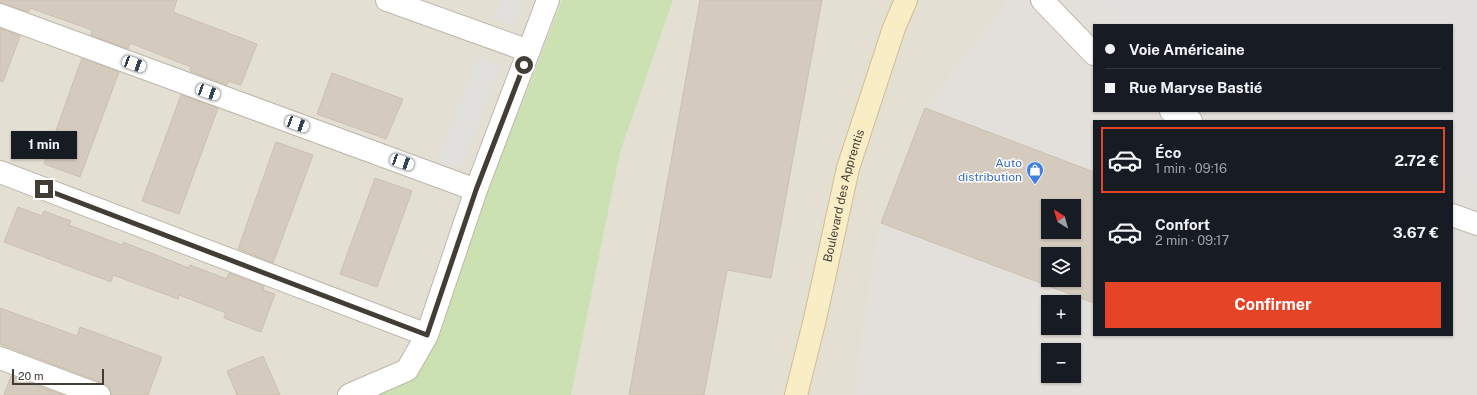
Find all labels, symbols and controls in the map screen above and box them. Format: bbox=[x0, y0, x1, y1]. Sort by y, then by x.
text: Voie Américaine bbox=[1129, 41, 1245, 58]
car bbox=[121, 54, 147, 74]
route start bbox=[515, 56, 533, 74]
text: Rue Maryse Bastié bbox=[1129, 79, 1262, 96]
car bbox=[195, 82, 221, 102]
car bbox=[284, 114, 310, 134]
street label: Boulevard des Apprentis bbox=[821, 127, 867, 263]
callout: 1 min bbox=[11, 131, 77, 159]
text: 1 min bbox=[28, 137, 60, 152]
icon: car bbox=[1107, 142, 1143, 178]
text: Éco bbox=[1155, 144, 1181, 161]
car bbox=[389, 152, 415, 172]
text: 2.72 € bbox=[1395, 152, 1439, 169]
place label: Auto distribution bbox=[958, 156, 1022, 184]
shop icon: Auto distribution bbox=[1025, 160, 1045, 185]
text: 1 min · 09:16 bbox=[1155, 161, 1227, 176]
route end bbox=[35, 180, 53, 198]
north arrow bbox=[1041, 199, 1081, 239]
map controls bbox=[1041, 199, 1081, 383]
icon: car bbox=[1107, 214, 1143, 250]
text: Confort bbox=[1155, 216, 1210, 233]
text: 3.67 € bbox=[1393, 224, 1439, 241]
text: 2 min · 09:17 bbox=[1155, 233, 1229, 248]
button: layers bbox=[1041, 247, 1081, 287]
button: Confirmer bbox=[1105, 282, 1441, 328]
button: + bbox=[1041, 295, 1081, 335]
button: − bbox=[1041, 343, 1081, 383]
scale bar bbox=[12, 367, 104, 386]
text: 20 m bbox=[18, 370, 43, 382]

